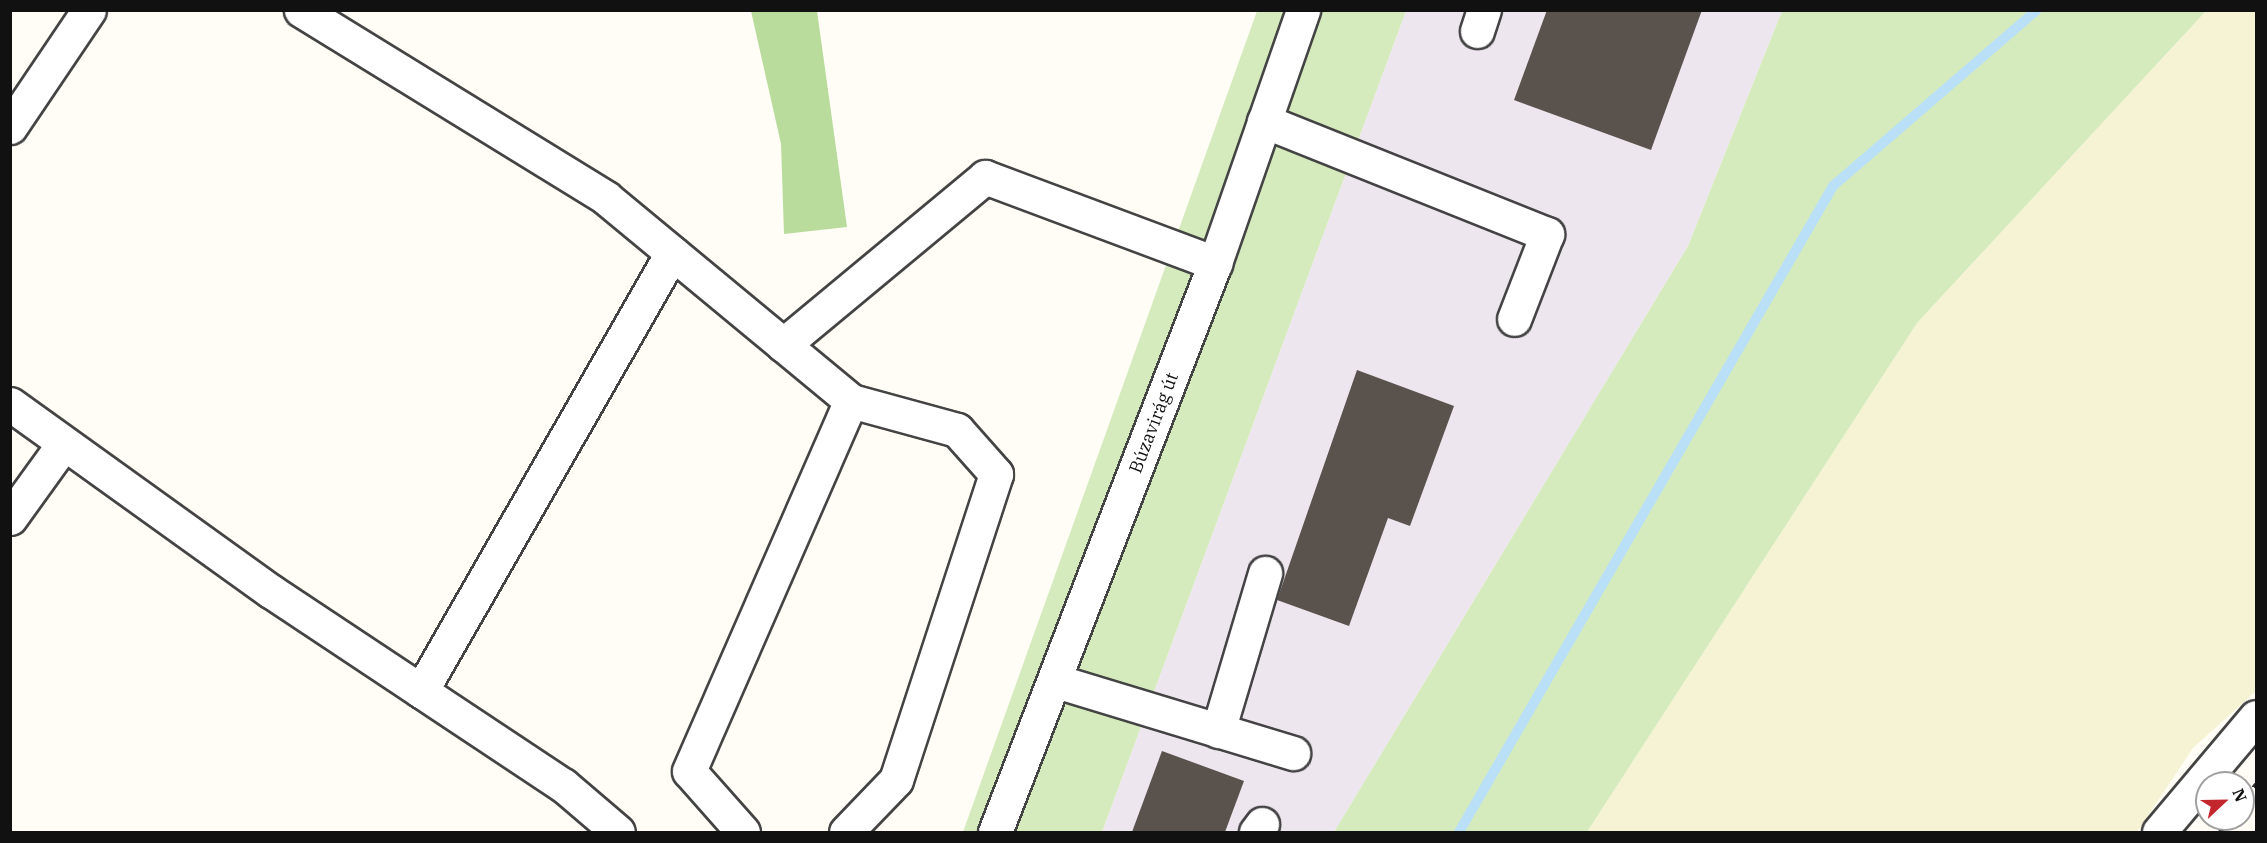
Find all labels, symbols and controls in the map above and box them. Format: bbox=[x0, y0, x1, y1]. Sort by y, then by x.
street label: Búzavirág út bbox=[1125, 370, 1183, 476]
north arrow bbox=[2195, 771, 2255, 831]
text: N bbox=[2228, 785, 2251, 805]

